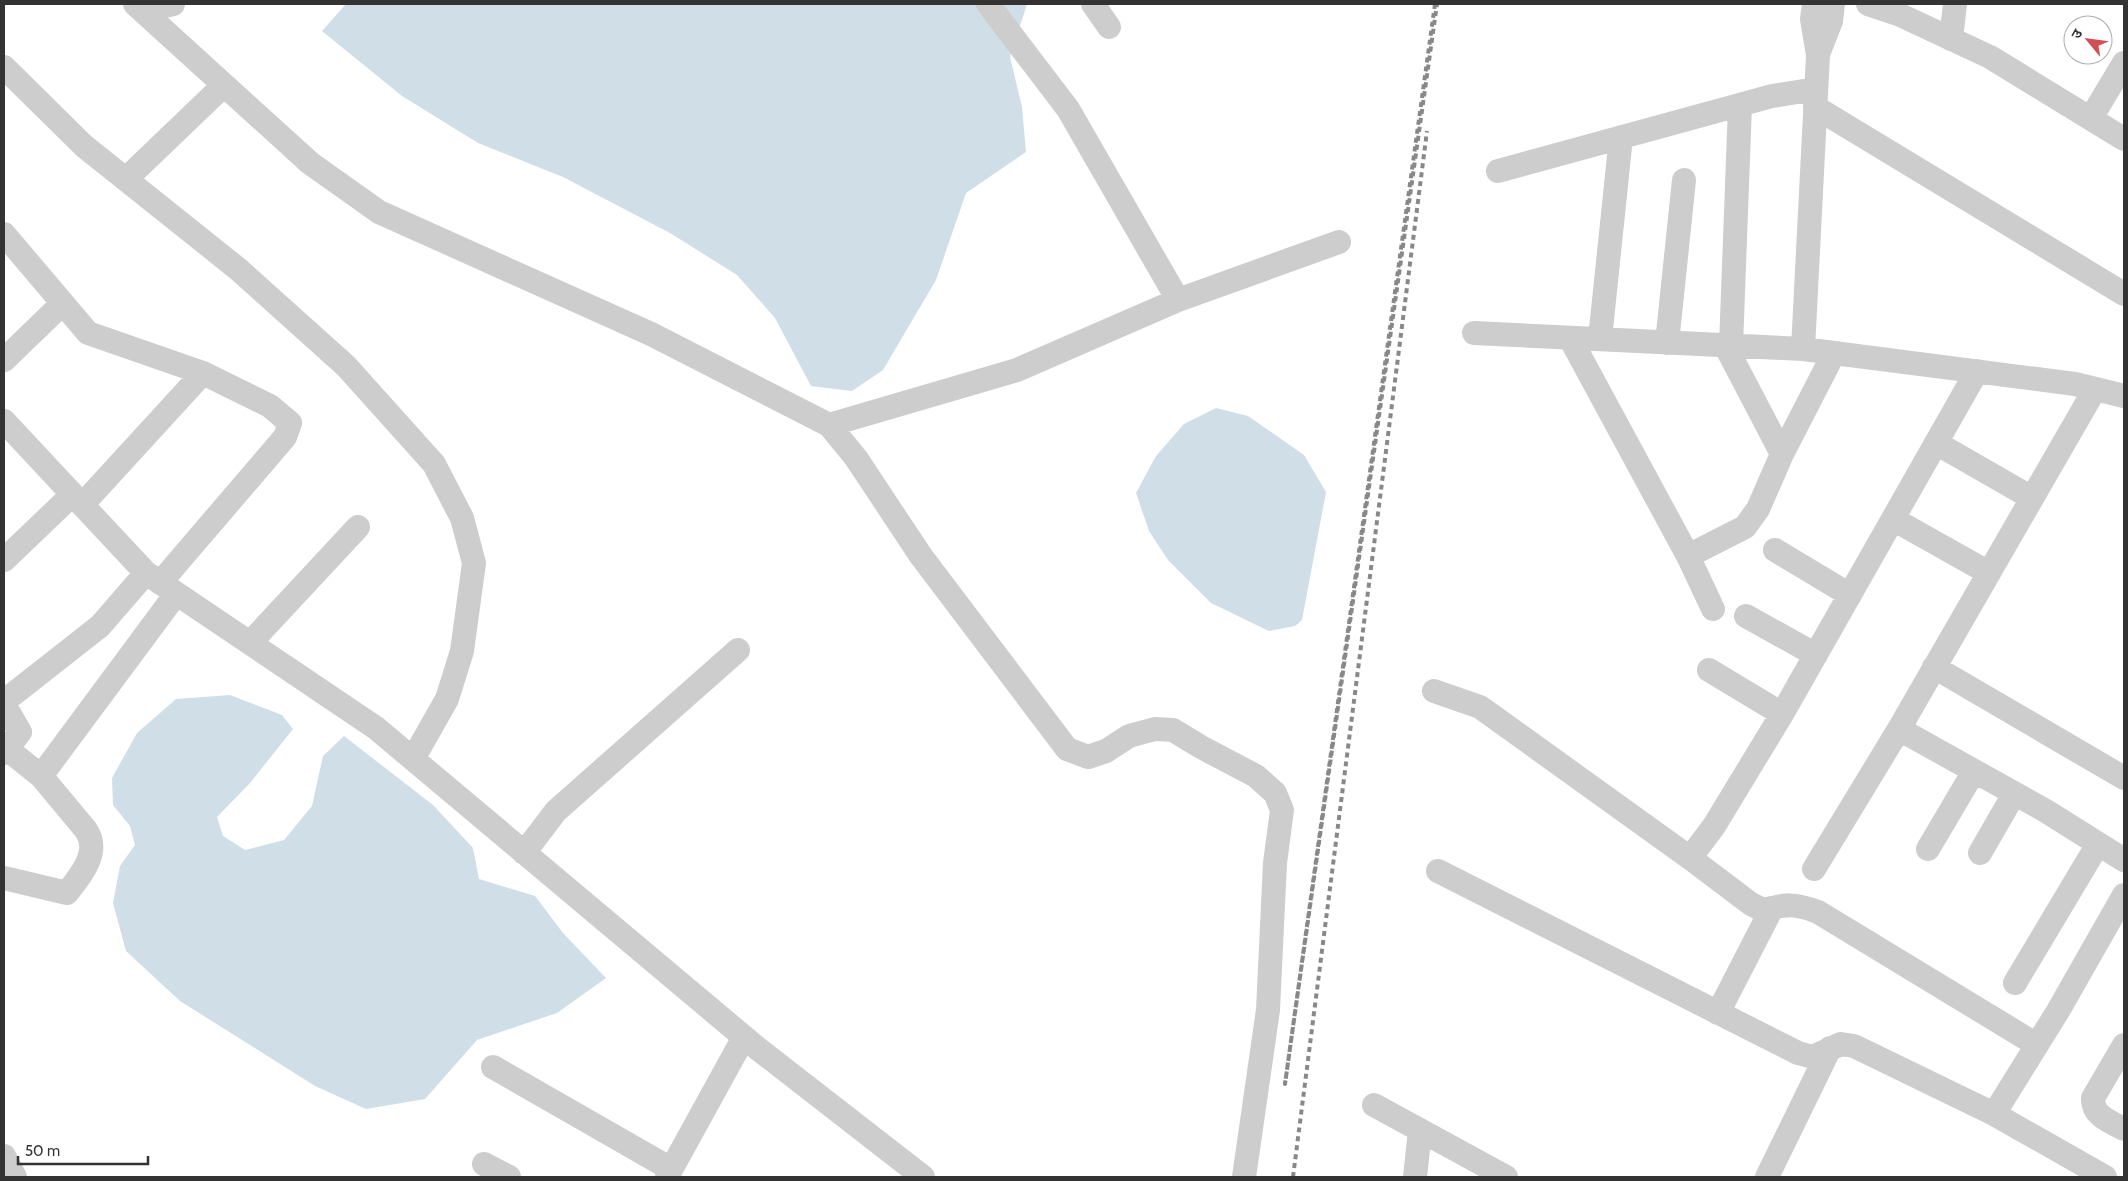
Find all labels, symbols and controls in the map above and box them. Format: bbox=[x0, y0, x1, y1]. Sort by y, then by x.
north arrow bbox=[2063, 15, 2113, 65]
text: उ bbox=[2067, 25, 2087, 42]
scale bar bbox=[18, 1134, 148, 1166]
text: 50 m bbox=[25, 1142, 60, 1160]

